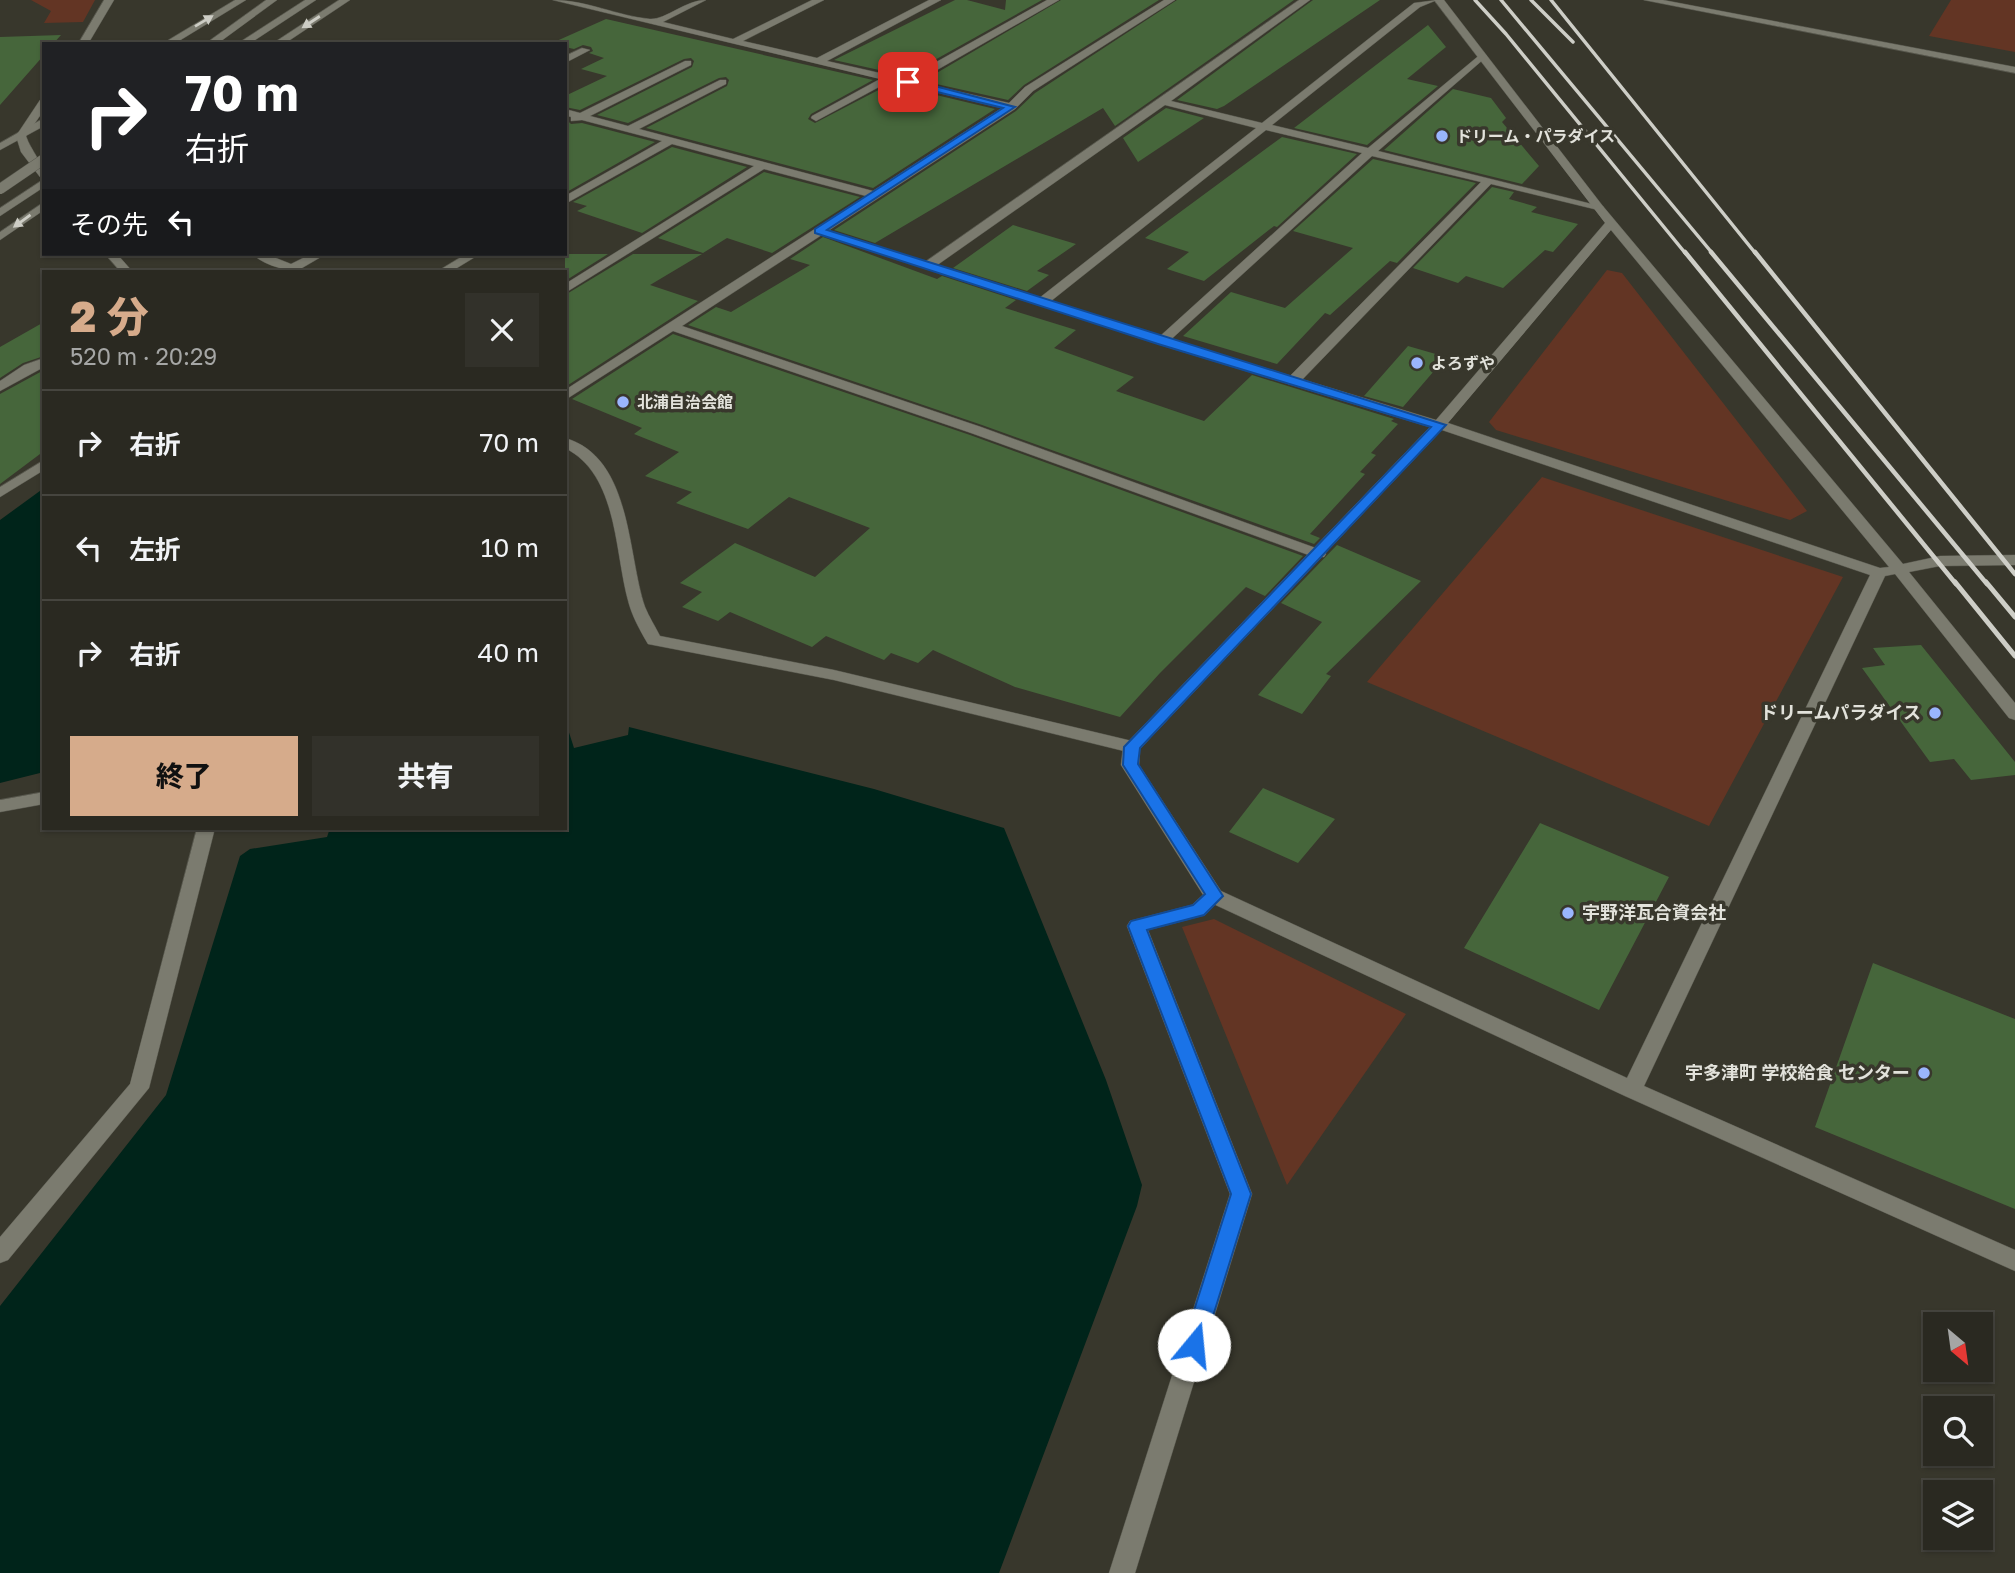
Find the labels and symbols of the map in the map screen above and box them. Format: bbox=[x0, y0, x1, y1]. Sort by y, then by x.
one-way arrow bbox=[194, 15, 213, 28]
one-way arrow bbox=[301, 15, 321, 28]
pin bbox=[878, 52, 938, 112]
place label: ドリーム・パラダイス bbox=[1456, 126, 1615, 146]
marker: ドリーム・パラダイス bbox=[1434, 128, 1450, 144]
one-way arrow bbox=[13, 214, 31, 228]
place label: よろずや bbox=[1431, 353, 1495, 373]
marker: よろずや bbox=[1409, 355, 1425, 371]
place label: 北浦自治会館 bbox=[637, 392, 733, 412]
marker: 北浦自治会館 bbox=[615, 394, 631, 410]
place label: ドリームパラダイス bbox=[1760, 701, 1921, 723]
marker: ドリームパラダイス bbox=[1927, 705, 1943, 721]
place label: 宇野洋瓦合資会社 bbox=[1582, 901, 1726, 923]
marker: 宇野洋瓦合資会社 bbox=[1560, 905, 1576, 921]
place label: 宇多津町 学校給食 センター bbox=[1685, 1061, 1910, 1083]
marker: 宇多津町 学校給食 センター bbox=[1916, 1065, 1932, 1081]
position arrow bbox=[1157, 1308, 1231, 1382]
north arrow bbox=[1923, 1312, 1993, 1382]

